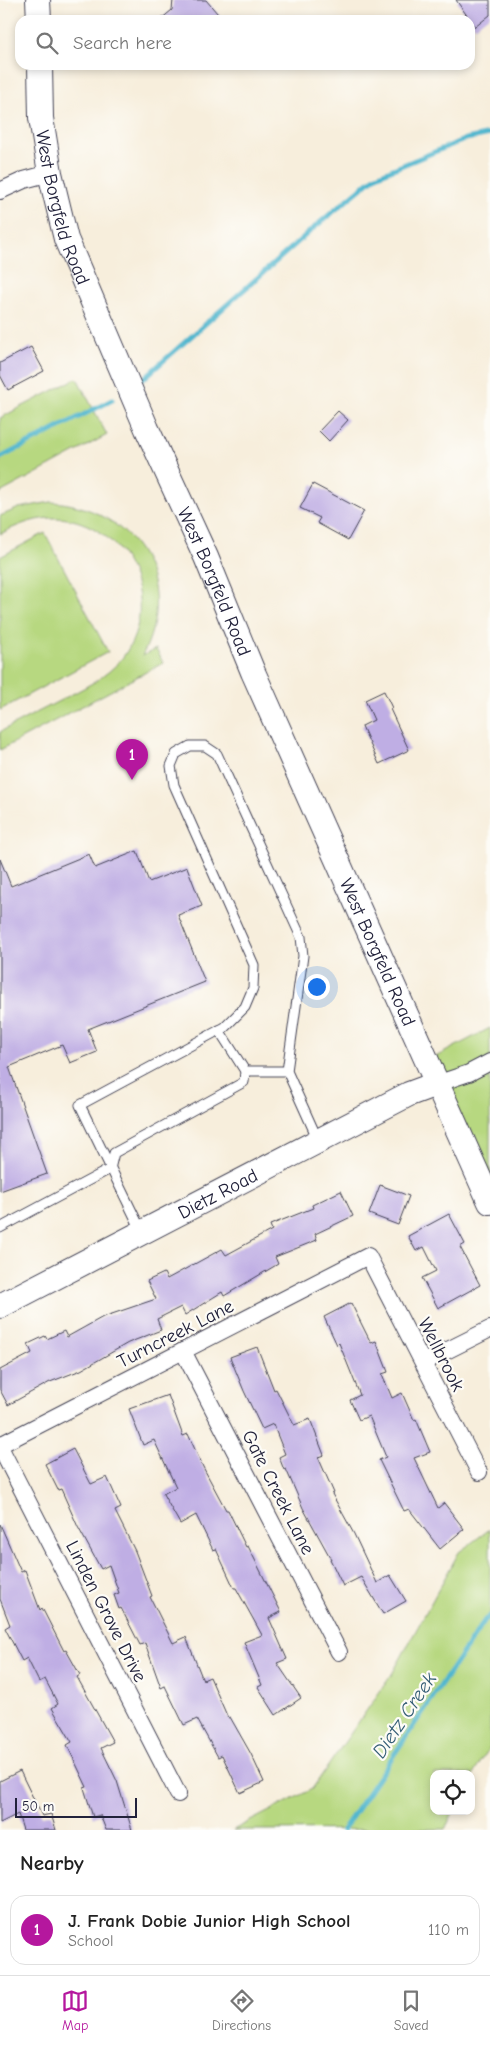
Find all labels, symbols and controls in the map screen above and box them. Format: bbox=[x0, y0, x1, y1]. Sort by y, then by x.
search box bbox=[15, 15, 475, 70]
icon: search bbox=[33, 29, 61, 57]
text: Search here bbox=[73, 32, 172, 54]
street label: West Borgfeld Road bbox=[31, 128, 94, 288]
street label: West Borgfeld Road bbox=[173, 504, 255, 659]
pin: 1 bbox=[116, 739, 148, 780]
street label: West Borgfeld Road bbox=[335, 875, 420, 1030]
your location bbox=[304, 974, 330, 1000]
street label: Dietz Road bbox=[174, 1164, 262, 1224]
street label: Turncreek Lane bbox=[114, 1295, 237, 1373]
street label: Wellbrook bbox=[413, 1314, 469, 1396]
street label: Gate Creek Lane bbox=[237, 1427, 319, 1558]
street label: Linden Grove Drive bbox=[61, 1537, 151, 1686]
water label: Dietz Creek bbox=[367, 1668, 441, 1762]
map controls bbox=[430, 1770, 475, 1815]
button: locate bbox=[430, 1770, 475, 1815]
scale bar bbox=[15, 1795, 138, 1818]
text: 50 m bbox=[22, 1798, 54, 1815]
text: Nearby bbox=[20, 1851, 84, 1875]
text: J. Frank Dobie Junior High School bbox=[68, 1910, 350, 1932]
text: 1 bbox=[34, 1921, 40, 1939]
text: 110 m bbox=[428, 1921, 469, 1939]
text: School bbox=[68, 1932, 114, 1950]
tab: Map bbox=[61, 1987, 89, 2034]
tab: Directions bbox=[212, 1987, 271, 2034]
tab: Saved bbox=[394, 1987, 429, 2034]

